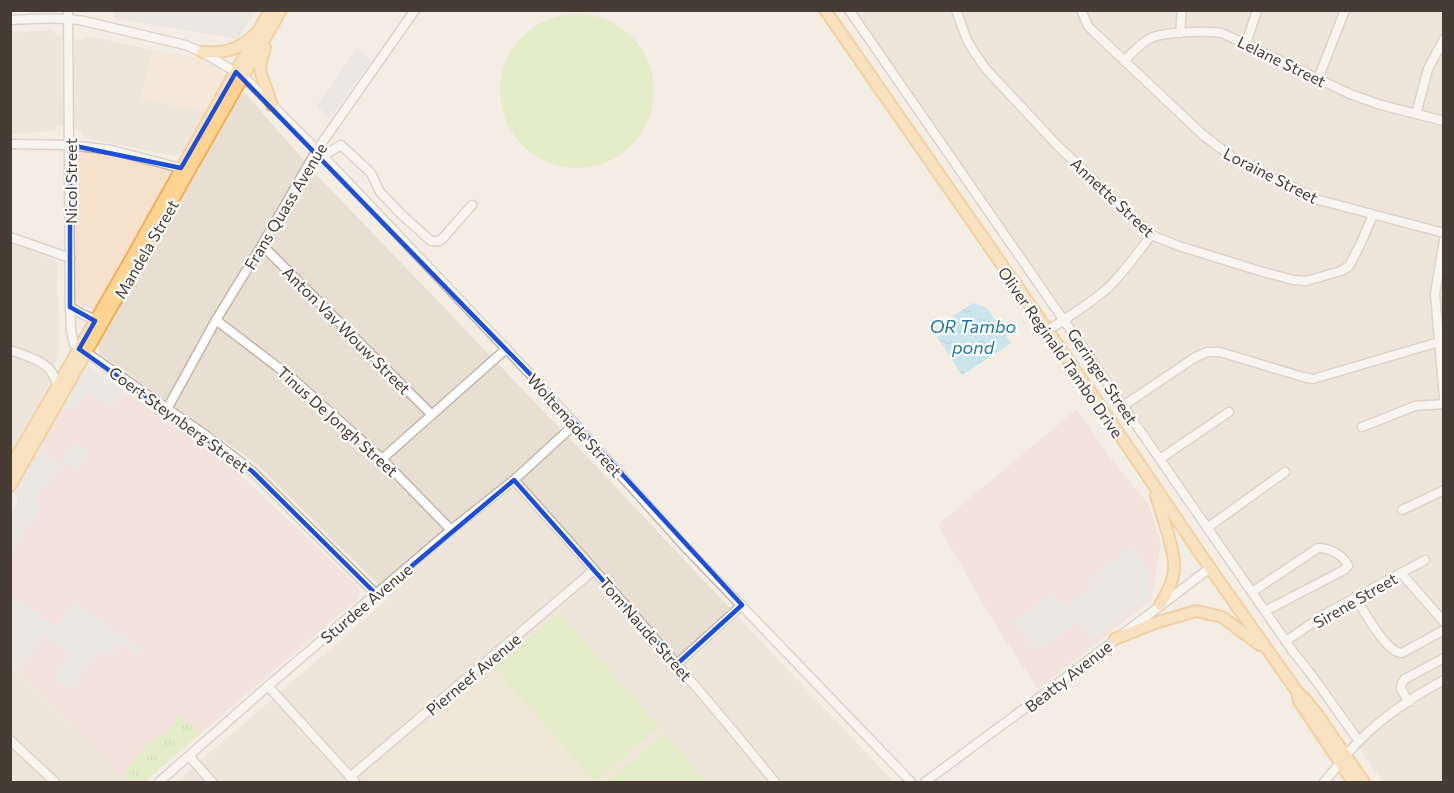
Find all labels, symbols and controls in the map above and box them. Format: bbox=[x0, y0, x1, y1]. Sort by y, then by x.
street label: Lelane Street bbox=[1235, 31, 1330, 91]
street label: Nicol Street bbox=[61, 138, 80, 224]
street label: Frans Quass Avenue bbox=[240, 139, 330, 273]
street label: Loraine Street bbox=[1221, 143, 1322, 207]
street label: Annette Street bbox=[1067, 153, 1159, 241]
street label: Mandela Street bbox=[110, 196, 182, 302]
street label: Anton Vav Wouw Street bbox=[279, 262, 415, 398]
street label: Oliver Reginald Tambo Drive bbox=[995, 263, 1127, 441]
water label: OR Tambo pond bbox=[930, 315, 1016, 358]
street label: Geringer Street bbox=[1064, 324, 1142, 428]
street label: Coert Steynberg Street bbox=[106, 362, 253, 476]
street label: Tinus De Jongh Street bbox=[274, 362, 403, 480]
street label: Woltemade Street bbox=[524, 370, 627, 481]
street label: Sturdee Avenue bbox=[316, 559, 416, 647]
street label: Sirene Street bbox=[1310, 568, 1401, 632]
street label: Tom Naude Street bbox=[596, 573, 696, 685]
street label: Pierneef Avenue bbox=[422, 629, 524, 719]
street label: Beatty Avenue bbox=[1021, 636, 1115, 716]

